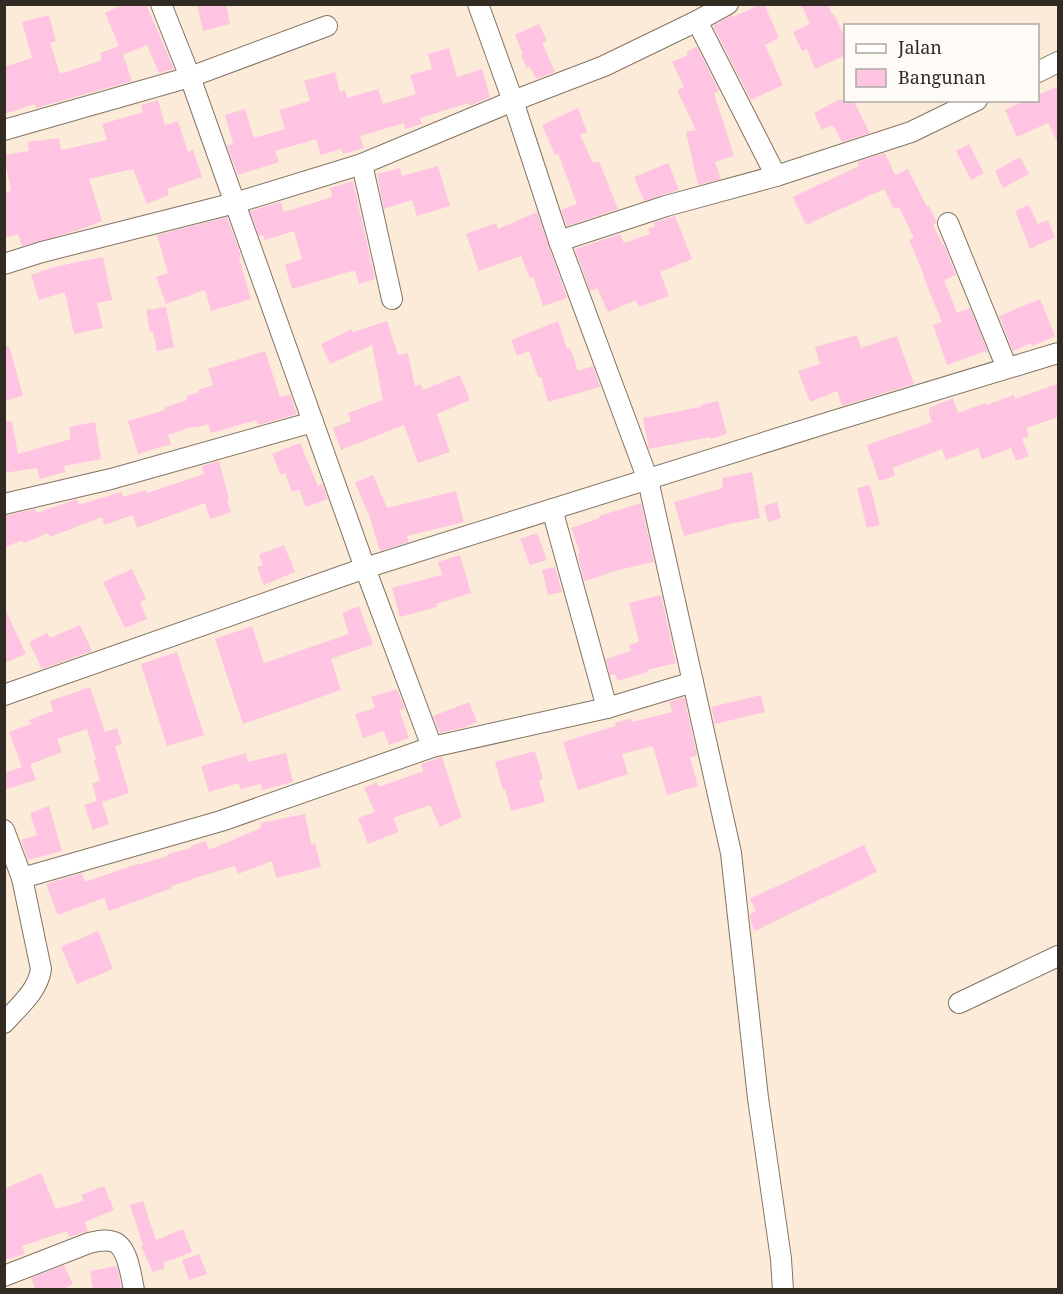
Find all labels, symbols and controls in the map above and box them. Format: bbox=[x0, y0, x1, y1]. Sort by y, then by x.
legend bbox=[844, 24, 1039, 102]
text: Jalan bbox=[897, 35, 942, 59]
text: Bangunan bbox=[898, 65, 986, 89]

